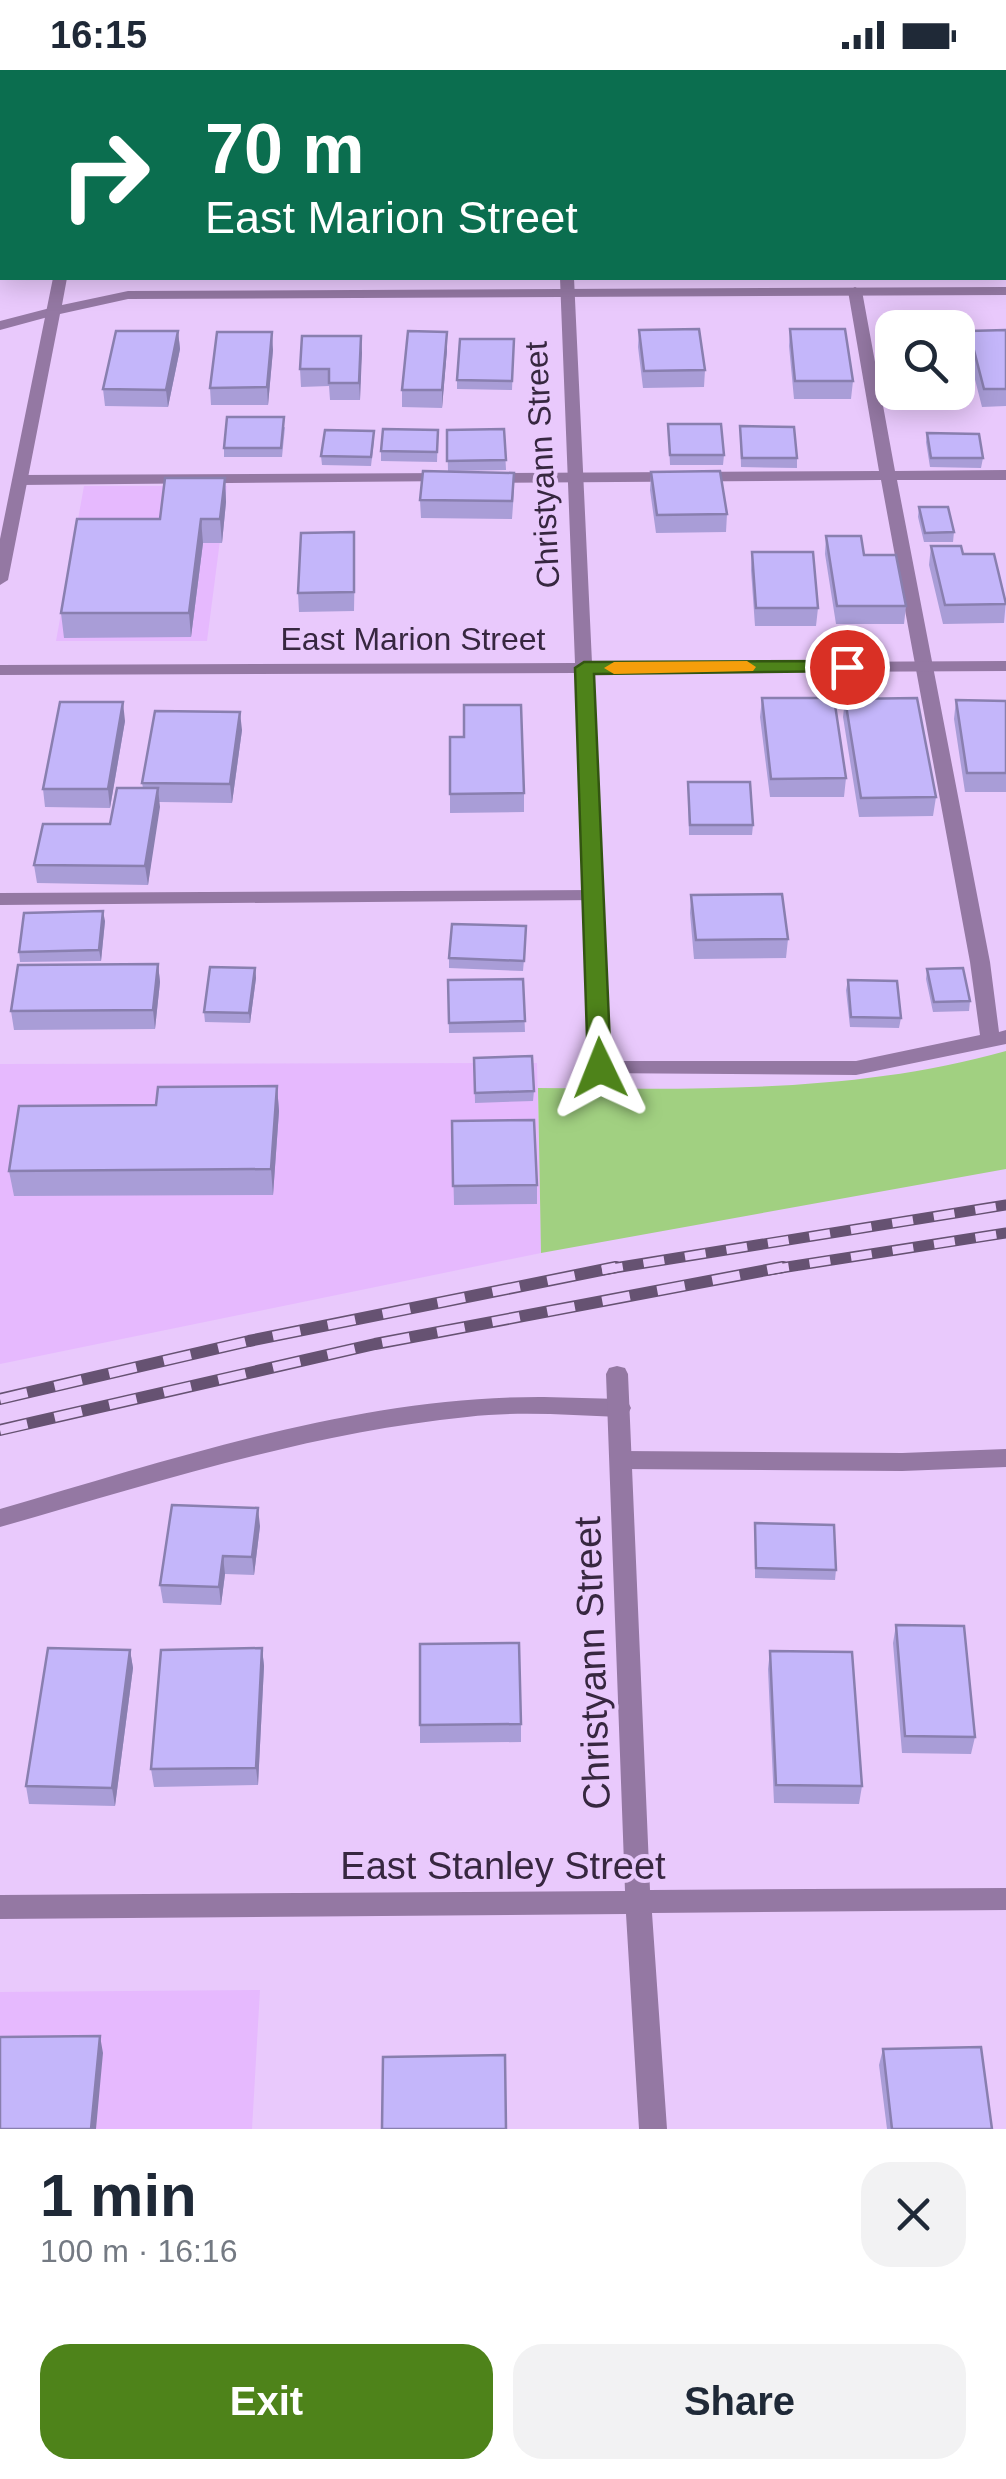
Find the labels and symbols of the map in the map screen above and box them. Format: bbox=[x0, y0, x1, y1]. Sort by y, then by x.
street label: Christyann Street bbox=[518, 341, 566, 589]
street label: East Marion Street bbox=[281, 621, 546, 657]
pin bbox=[805, 625, 890, 710]
position arrow bbox=[548, 1016, 652, 1120]
street label: Christyann Street bbox=[566, 1515, 618, 1810]
street label: East Stanley Street bbox=[340, 1845, 666, 1887]

